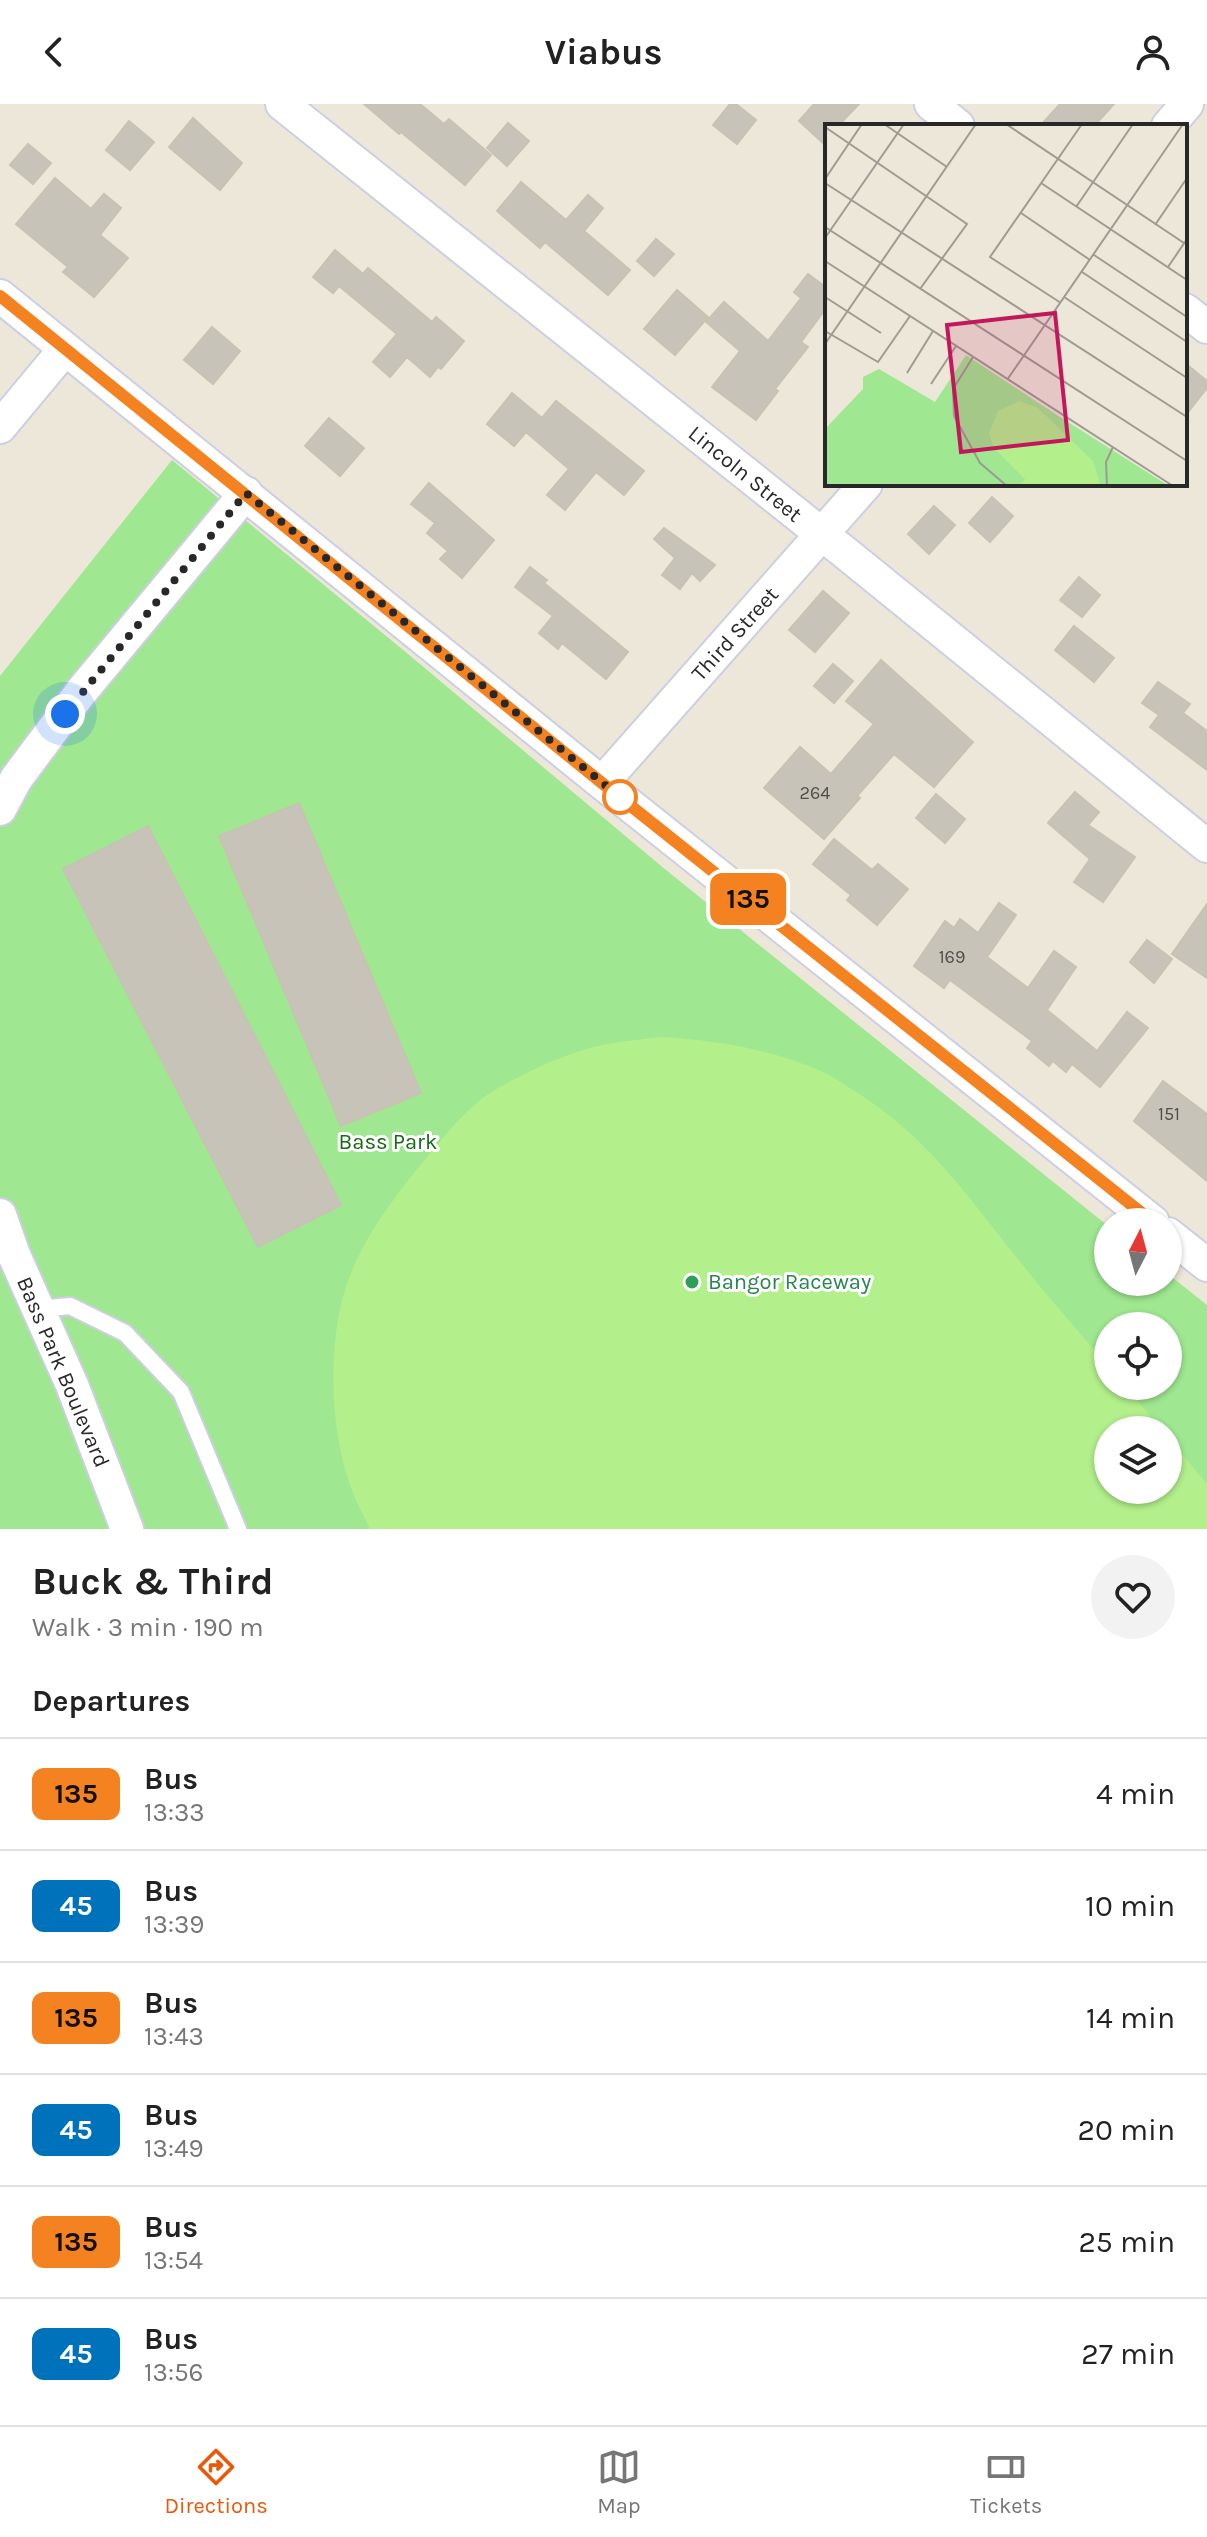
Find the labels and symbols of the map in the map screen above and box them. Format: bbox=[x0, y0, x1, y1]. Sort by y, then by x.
inset map bbox=[825, 124, 1187, 486]
street label: Lincoln Street bbox=[683, 420, 807, 528]
street label: Third Street bbox=[686, 582, 784, 686]
your location bbox=[45, 694, 85, 734]
unlabelled marker bbox=[603, 780, 637, 814]
house number: 264 bbox=[800, 782, 830, 804]
line badge: 135 bbox=[702, 873, 794, 925]
house number: 169 bbox=[939, 946, 965, 968]
house number: 151 bbox=[1158, 1103, 1180, 1125]
park label: Bass Park bbox=[339, 1129, 437, 1155]
north arrow bbox=[1094, 1208, 1182, 1296]
place label: Bangor Raceway bbox=[708, 1269, 871, 1295]
street label: Bass Park Boulevard bbox=[11, 1273, 115, 1471]
marker: Bangor Raceway bbox=[683, 1273, 701, 1291]

